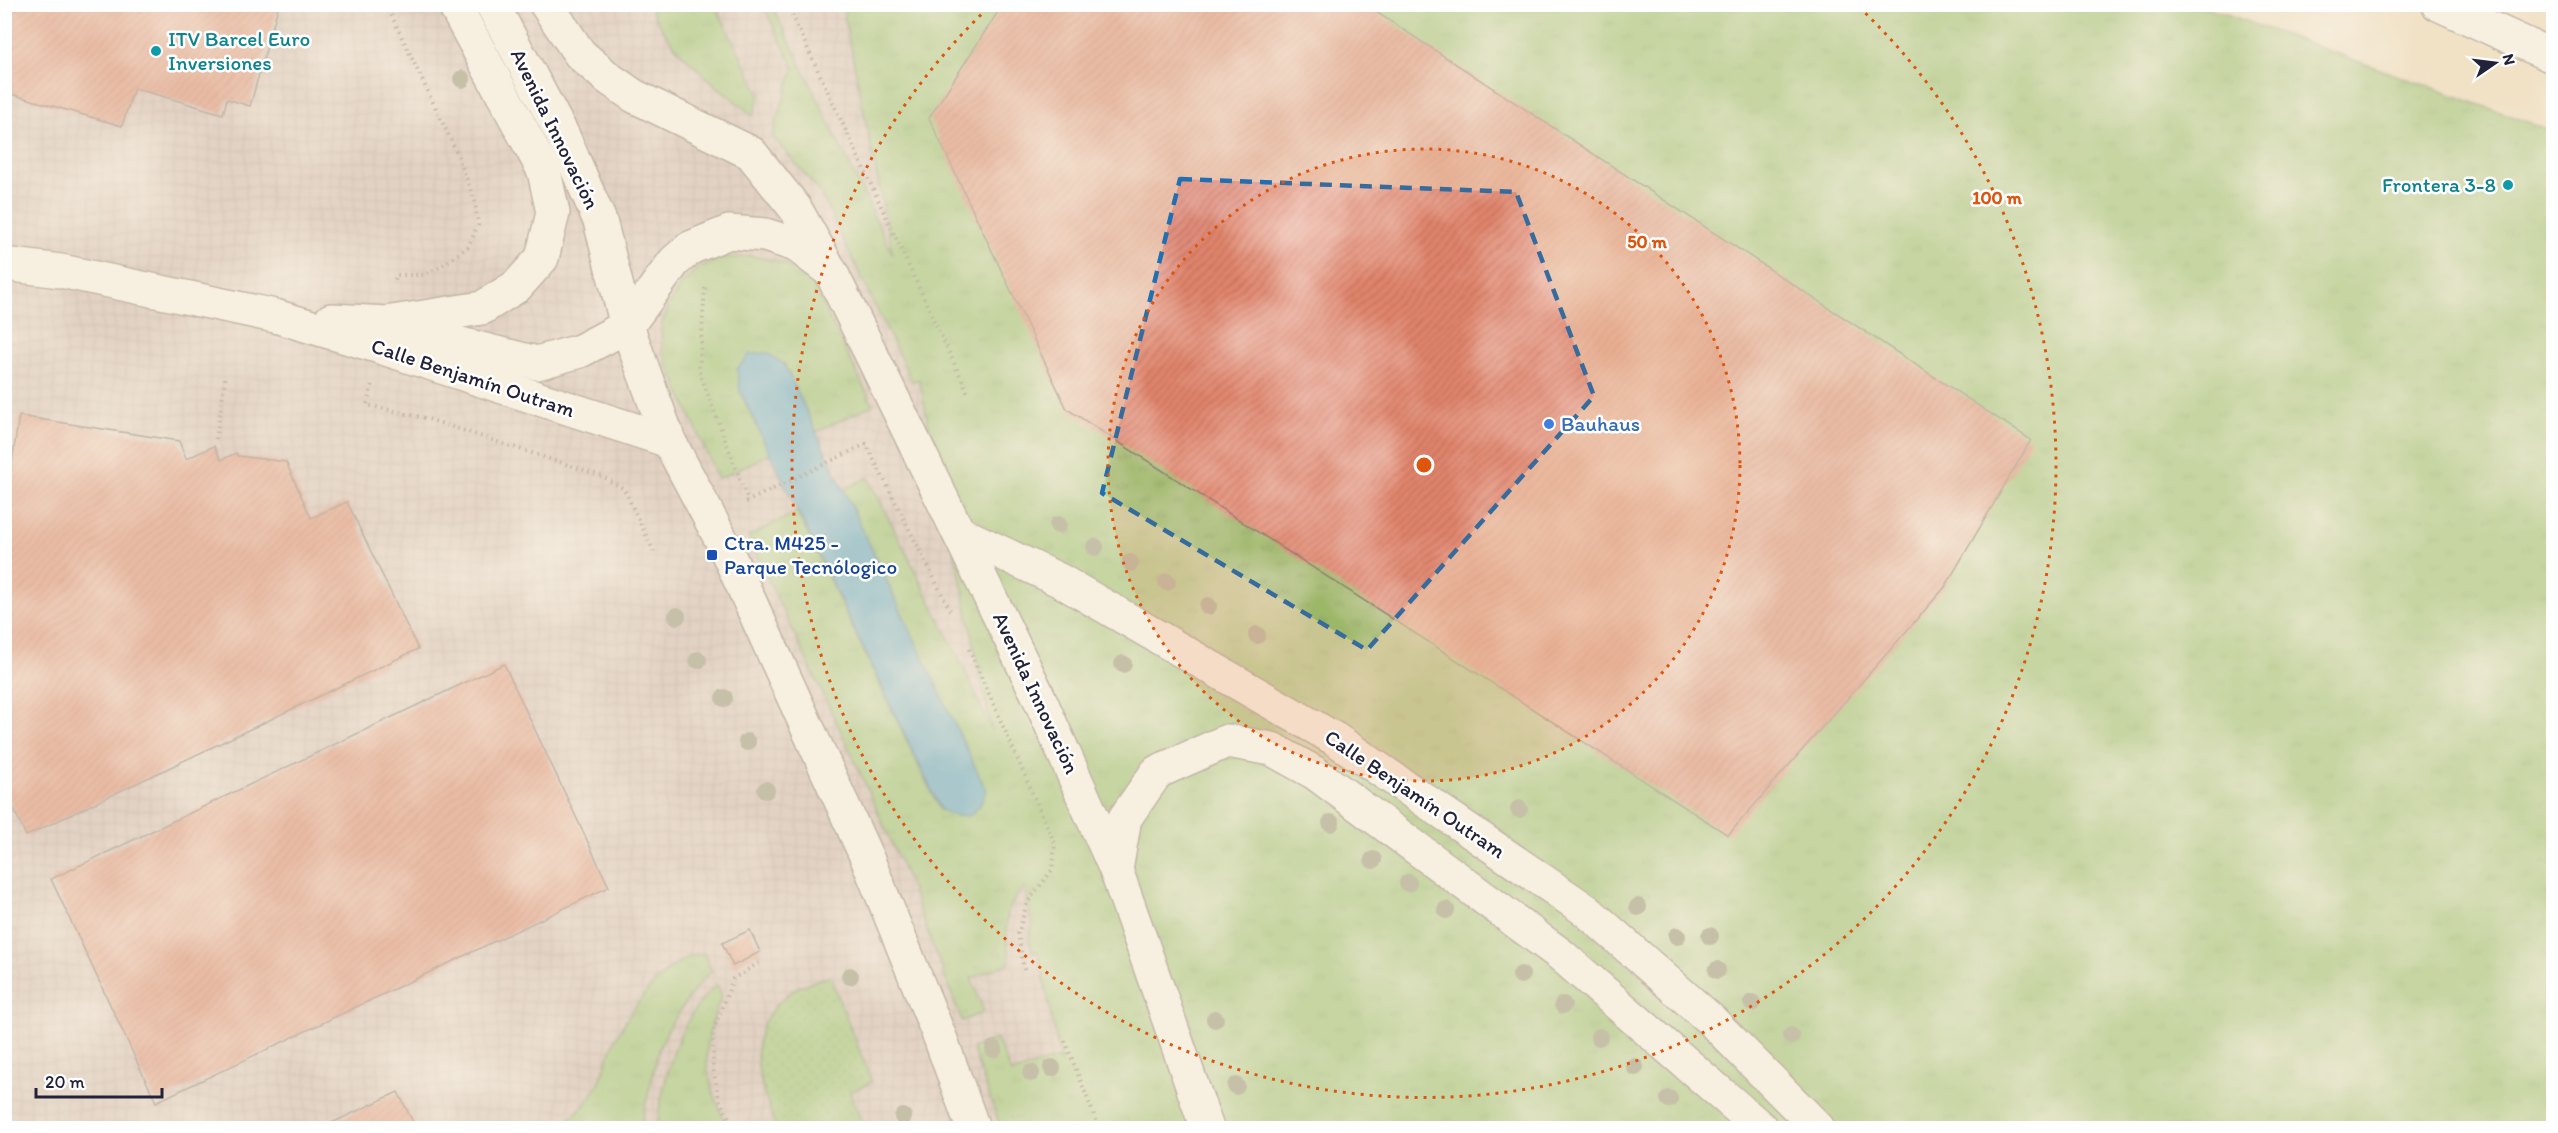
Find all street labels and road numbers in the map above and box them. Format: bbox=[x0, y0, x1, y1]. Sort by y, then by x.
street label: Avenida Innovación bbox=[506, 45, 605, 213]
street label: Calle Benjamín Outram bbox=[368, 333, 578, 422]
street label: Avenida Innovación bbox=[988, 608, 1085, 778]
street label: Calle Benjamín Outram bbox=[1320, 724, 1511, 864]

